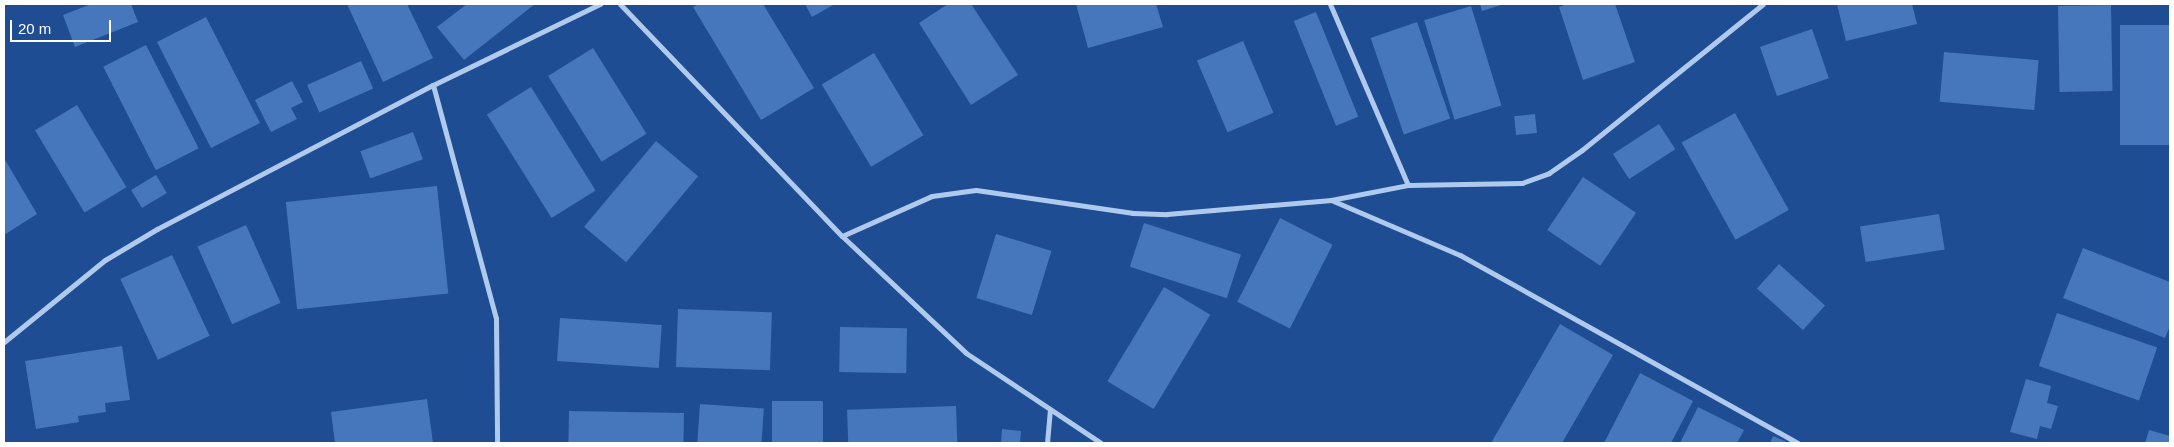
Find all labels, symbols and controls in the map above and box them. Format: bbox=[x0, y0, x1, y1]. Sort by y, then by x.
scale bar bbox=[12, 10, 114, 42]
text: 20 m bbox=[18, 20, 51, 37]

